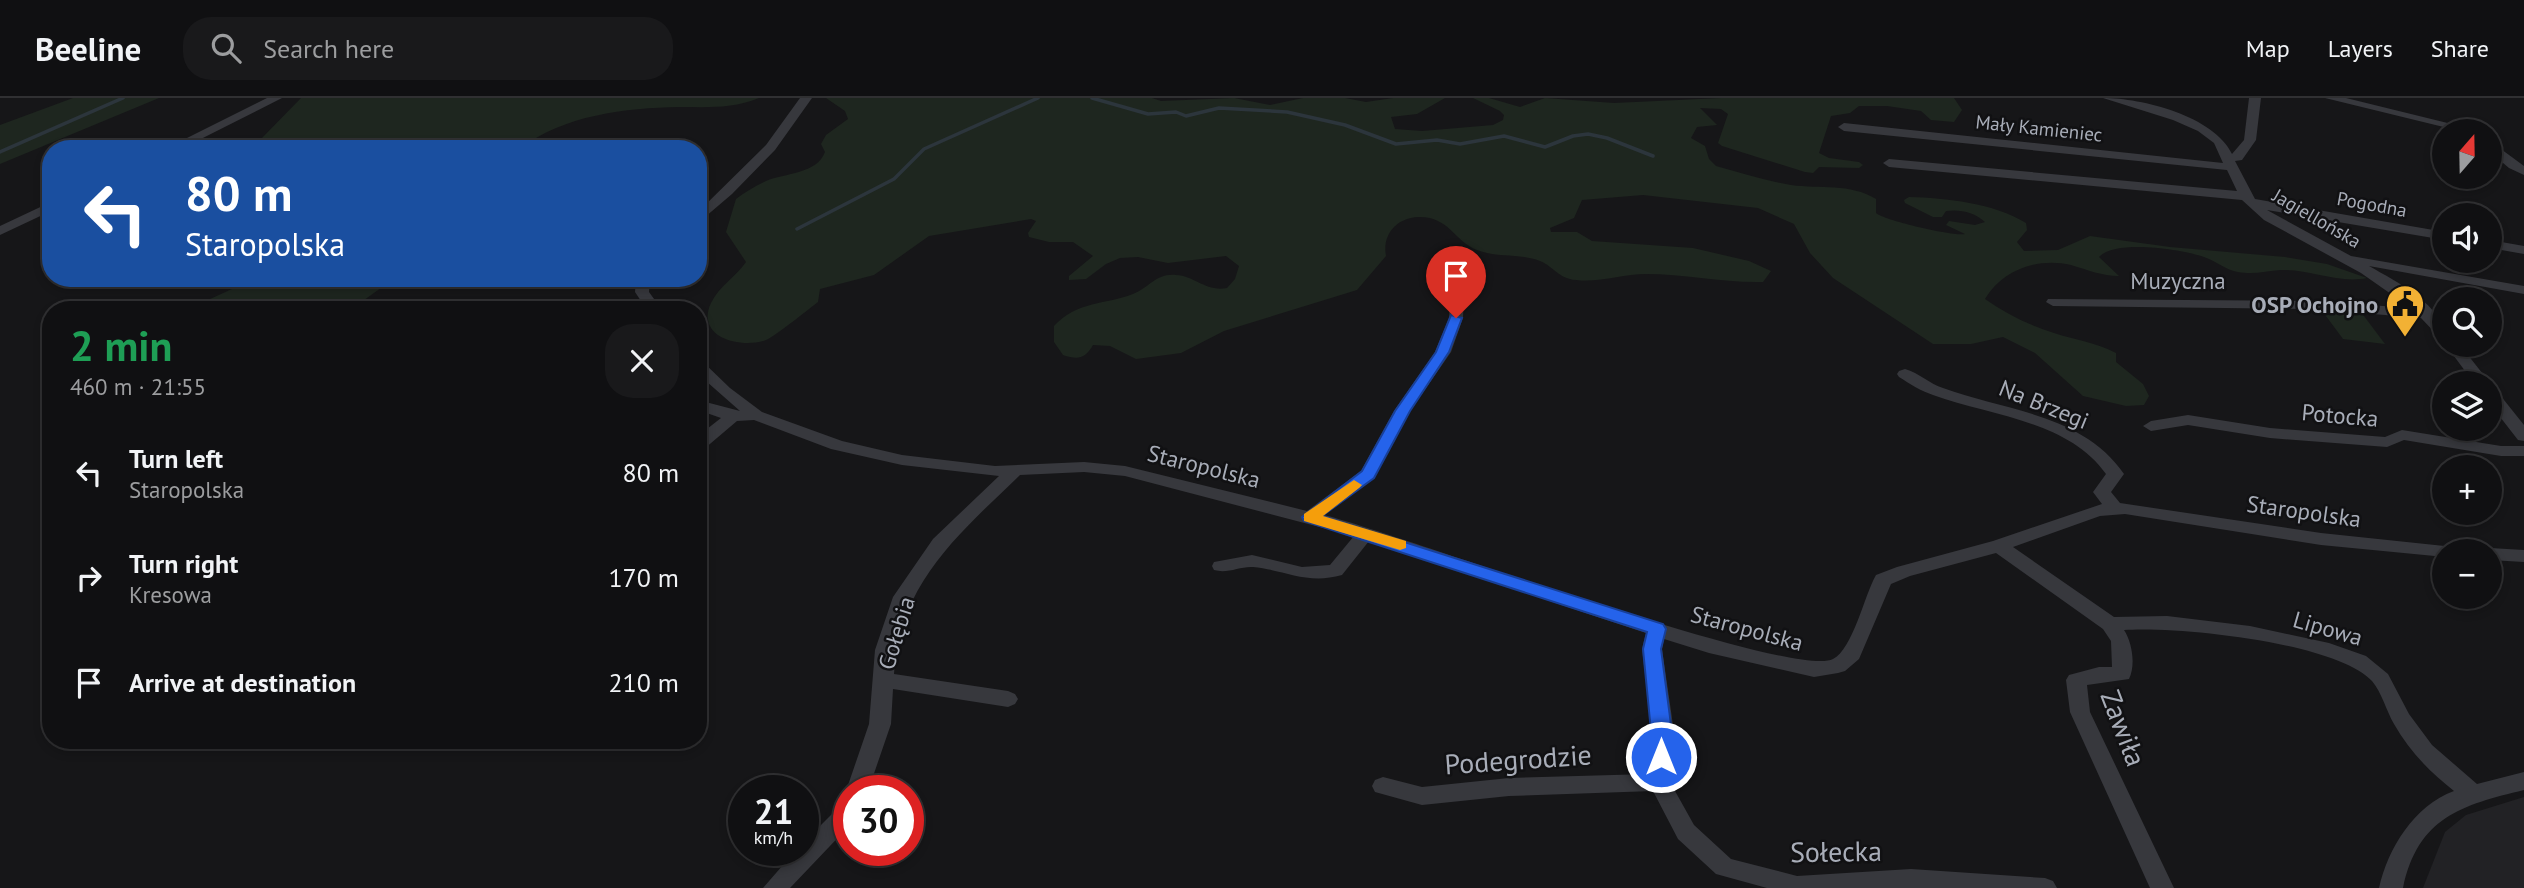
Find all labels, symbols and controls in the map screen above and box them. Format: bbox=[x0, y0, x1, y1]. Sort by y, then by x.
search box bbox=[183, 17, 673, 80]
text: Beeline bbox=[35, 27, 141, 70]
icon: search bbox=[207, 29, 245, 67]
text: Search here bbox=[263, 32, 394, 65]
text: Map bbox=[2246, 33, 2290, 64]
text: Layers bbox=[2328, 33, 2393, 64]
text: Share bbox=[2431, 33, 2489, 64]
street label: Mały Kamieniec bbox=[1974, 109, 2104, 147]
north arrow bbox=[2432, 119, 2502, 189]
map controls bbox=[2432, 119, 2502, 609]
text: 80 m bbox=[185, 161, 292, 225]
icon: left bbox=[70, 168, 161, 259]
street label: Jagiellońska bbox=[2268, 183, 2365, 253]
street label: Pogodna bbox=[2335, 186, 2409, 222]
button: sound bbox=[2432, 203, 2502, 273]
text: Staropolska bbox=[185, 223, 345, 265]
pin bbox=[1426, 246, 1486, 318]
icon: arrive bbox=[1437, 257, 1475, 295]
street label: Muzyczna bbox=[2130, 266, 2226, 295]
public building icon: OSP Ochojno bbox=[2384, 283, 2426, 338]
button: search bbox=[2432, 287, 2502, 357]
place label: OSP Ochojno bbox=[2251, 290, 2378, 319]
text: 2 min bbox=[70, 318, 172, 373]
button: close bbox=[605, 324, 679, 398]
button: layers bbox=[2432, 371, 2502, 441]
text: 460 m · 21:55 bbox=[70, 372, 206, 401]
street label: Na Brzegi bbox=[1995, 373, 2093, 435]
street label: Potocka bbox=[2300, 397, 2380, 433]
street label: Staropolska bbox=[1145, 438, 1263, 494]
text: Turn left bbox=[129, 442, 223, 475]
icon: left bbox=[70, 454, 108, 492]
button: + bbox=[2432, 455, 2502, 525]
text: 80 m bbox=[623, 456, 679, 489]
text: Staropolska bbox=[129, 475, 244, 504]
street label: Staropolska bbox=[2245, 489, 2363, 533]
button: − bbox=[2432, 539, 2502, 609]
text: Turn right bbox=[129, 547, 238, 580]
icon: right bbox=[70, 559, 108, 597]
text: 170 m bbox=[608, 561, 679, 594]
text: Kresowa bbox=[129, 580, 212, 609]
street label: Gołębia bbox=[871, 593, 921, 673]
street label: Staropolska bbox=[1688, 599, 1806, 657]
street label: Lipowa bbox=[2290, 604, 2366, 652]
icon: arrive bbox=[70, 664, 108, 702]
text: Arrive at destination bbox=[129, 666, 356, 699]
text: 210 m bbox=[608, 666, 679, 699]
street label: Zawiła bbox=[2093, 685, 2155, 771]
position arrow bbox=[1624, 720, 1698, 794]
street label: Podegrodzie bbox=[1443, 735, 1593, 783]
speed limit sign: 30 bbox=[833, 775, 924, 866]
text: 21 bbox=[754, 788, 793, 834]
text: km/h bbox=[754, 826, 793, 849]
street label: Sołecka bbox=[1790, 832, 1882, 870]

